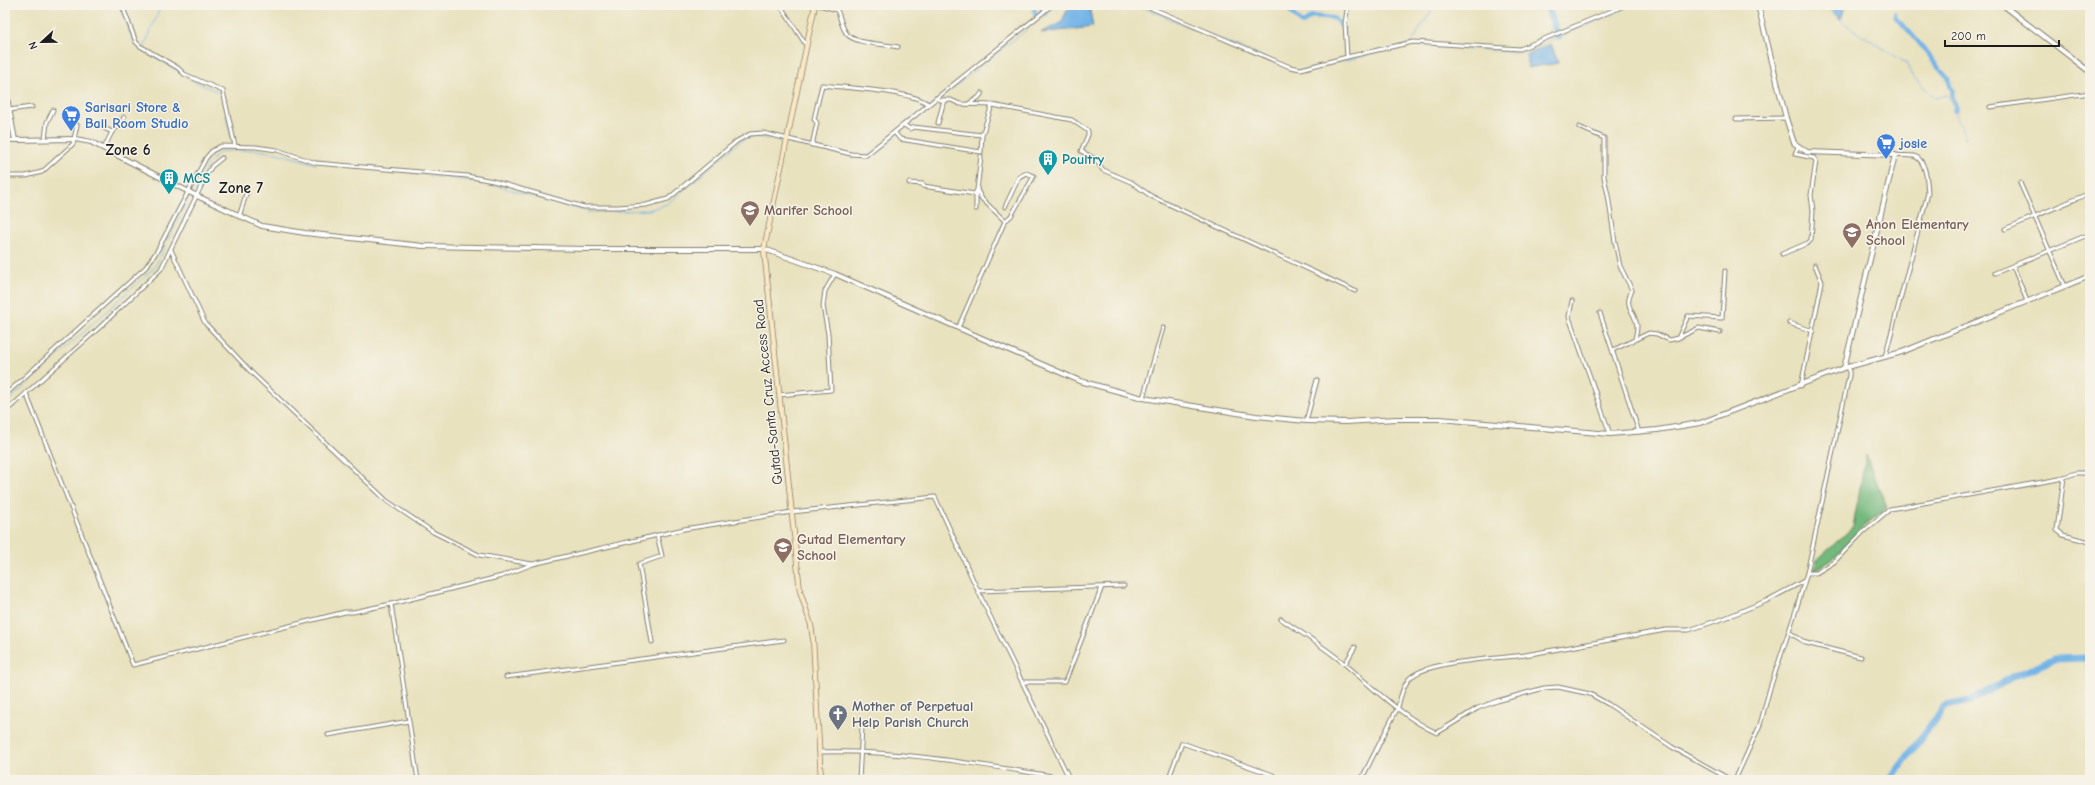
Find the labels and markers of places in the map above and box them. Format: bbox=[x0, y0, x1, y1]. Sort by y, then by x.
place label: Sarisari Store & Ball Room Studio bbox=[85, 99, 188, 132]
supermarket icon: Sarisari Store & Ball Room Studio bbox=[60, 104, 82, 132]
supermarket icon: josie bbox=[1875, 132, 1897, 160]
place label: josie bbox=[1898, 135, 1927, 152]
building icon: Poultry bbox=[1037, 148, 1059, 176]
place label: Poultry bbox=[1062, 151, 1105, 168]
building icon: MCS bbox=[158, 167, 180, 195]
place label: MCS bbox=[183, 170, 210, 187]
school or university icon: Marifer School bbox=[739, 199, 761, 227]
place label: Marifer School bbox=[764, 202, 853, 219]
place label: Anon Elementary School bbox=[1866, 216, 1969, 249]
school or university icon: Anon Elementary School bbox=[1841, 221, 1863, 249]
place label: Gutad Elementary School bbox=[797, 531, 906, 564]
school or university icon: Gutad Elementary School bbox=[772, 536, 794, 564]
place label: Mother of Perpetual Help Parish Church bbox=[852, 698, 973, 731]
church icon: Mother of Perpetual Help Parish Church bbox=[827, 703, 849, 731]

